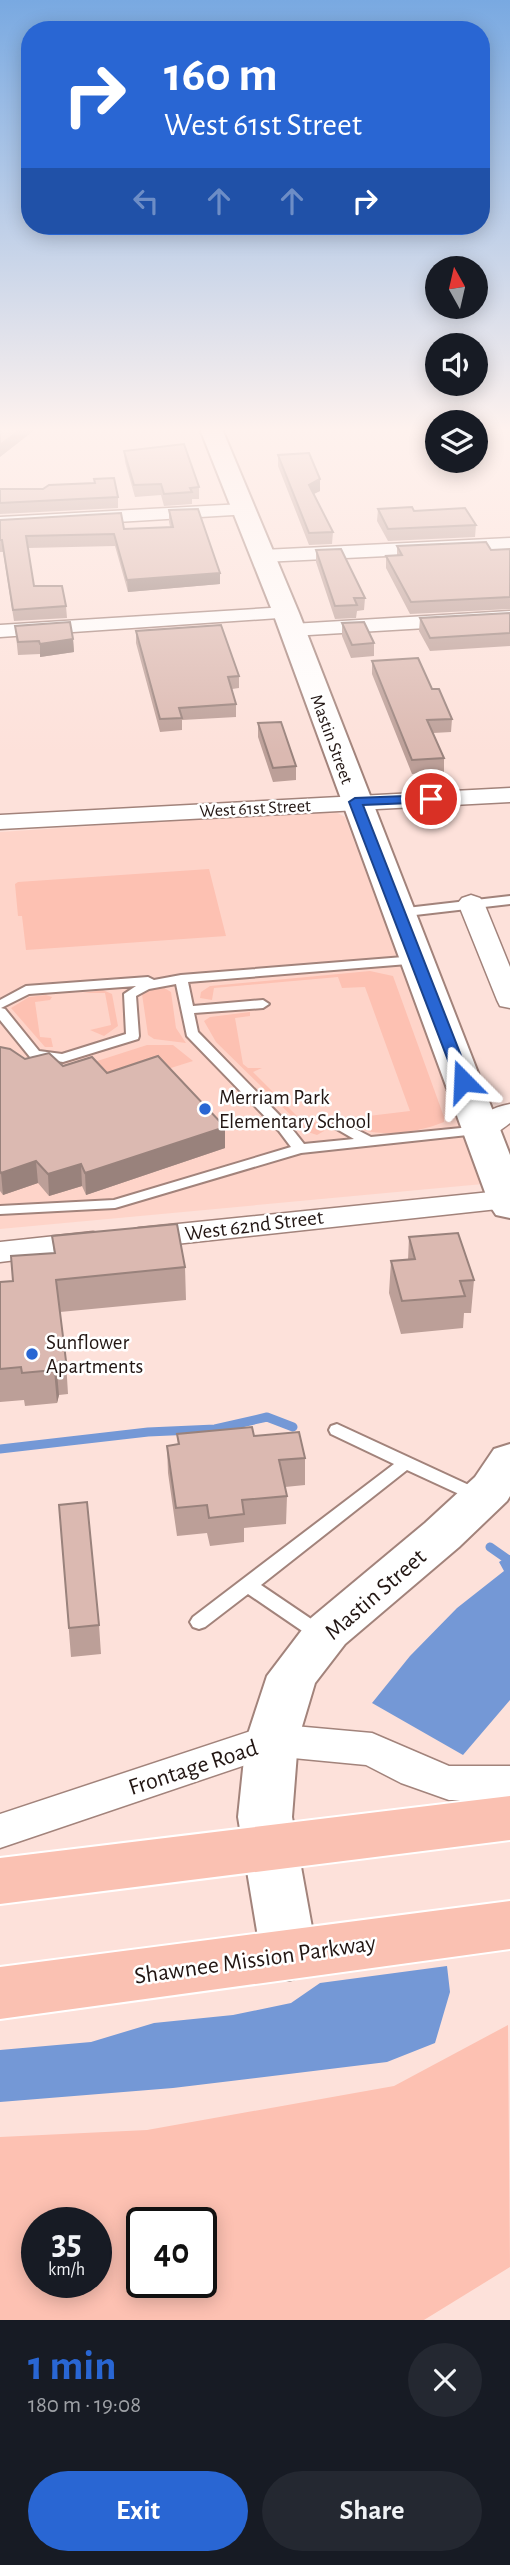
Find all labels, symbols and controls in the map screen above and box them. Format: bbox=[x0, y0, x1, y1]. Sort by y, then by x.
icon: right bbox=[49, 49, 140, 140]
text: 160 m bbox=[164, 51, 278, 100]
text: West 61st Street bbox=[164, 109, 362, 141]
icon: left bbox=[127, 182, 165, 220]
icon: ahead bbox=[200, 182, 238, 220]
icon: ahead bbox=[273, 182, 311, 220]
icon: right bbox=[346, 182, 384, 220]
north arrow bbox=[425, 256, 488, 318]
map controls bbox=[425, 256, 488, 473]
button: sound bbox=[425, 333, 488, 396]
button: layers bbox=[425, 410, 488, 473]
street label: Mastin Street bbox=[307, 692, 356, 787]
pin bbox=[401, 769, 461, 829]
icon: arrive bbox=[412, 780, 450, 818]
street label: West 61st Street bbox=[199, 797, 311, 821]
position arrow bbox=[426, 1044, 500, 1118]
place label: Merriam Park Elementary School bbox=[219, 1087, 371, 1132]
marker: Merriam Park Elementary School bbox=[197, 1101, 213, 1117]
street label: West 62nd Street bbox=[184, 1207, 325, 1244]
place label: Sunflower Apartments bbox=[46, 1332, 143, 1377]
marker: Sunflower Apartments bbox=[24, 1346, 40, 1362]
street label: Mastin Street bbox=[321, 1544, 431, 1645]
street label: Frontage Road bbox=[126, 1736, 261, 1800]
street label: Shawnee Mission Parkway bbox=[133, 1931, 377, 1989]
speed limit sign: 40 bbox=[126, 2207, 217, 2298]
text: 35 bbox=[51, 2226, 82, 2261]
text: km/h bbox=[48, 2261, 85, 2279]
button: close bbox=[408, 2343, 482, 2417]
text: 1 min bbox=[28, 2345, 117, 2387]
text: 180 m · 19:08 bbox=[28, 2394, 141, 2417]
button: Exit bbox=[28, 2471, 248, 2551]
button: Share bbox=[262, 2471, 482, 2551]

